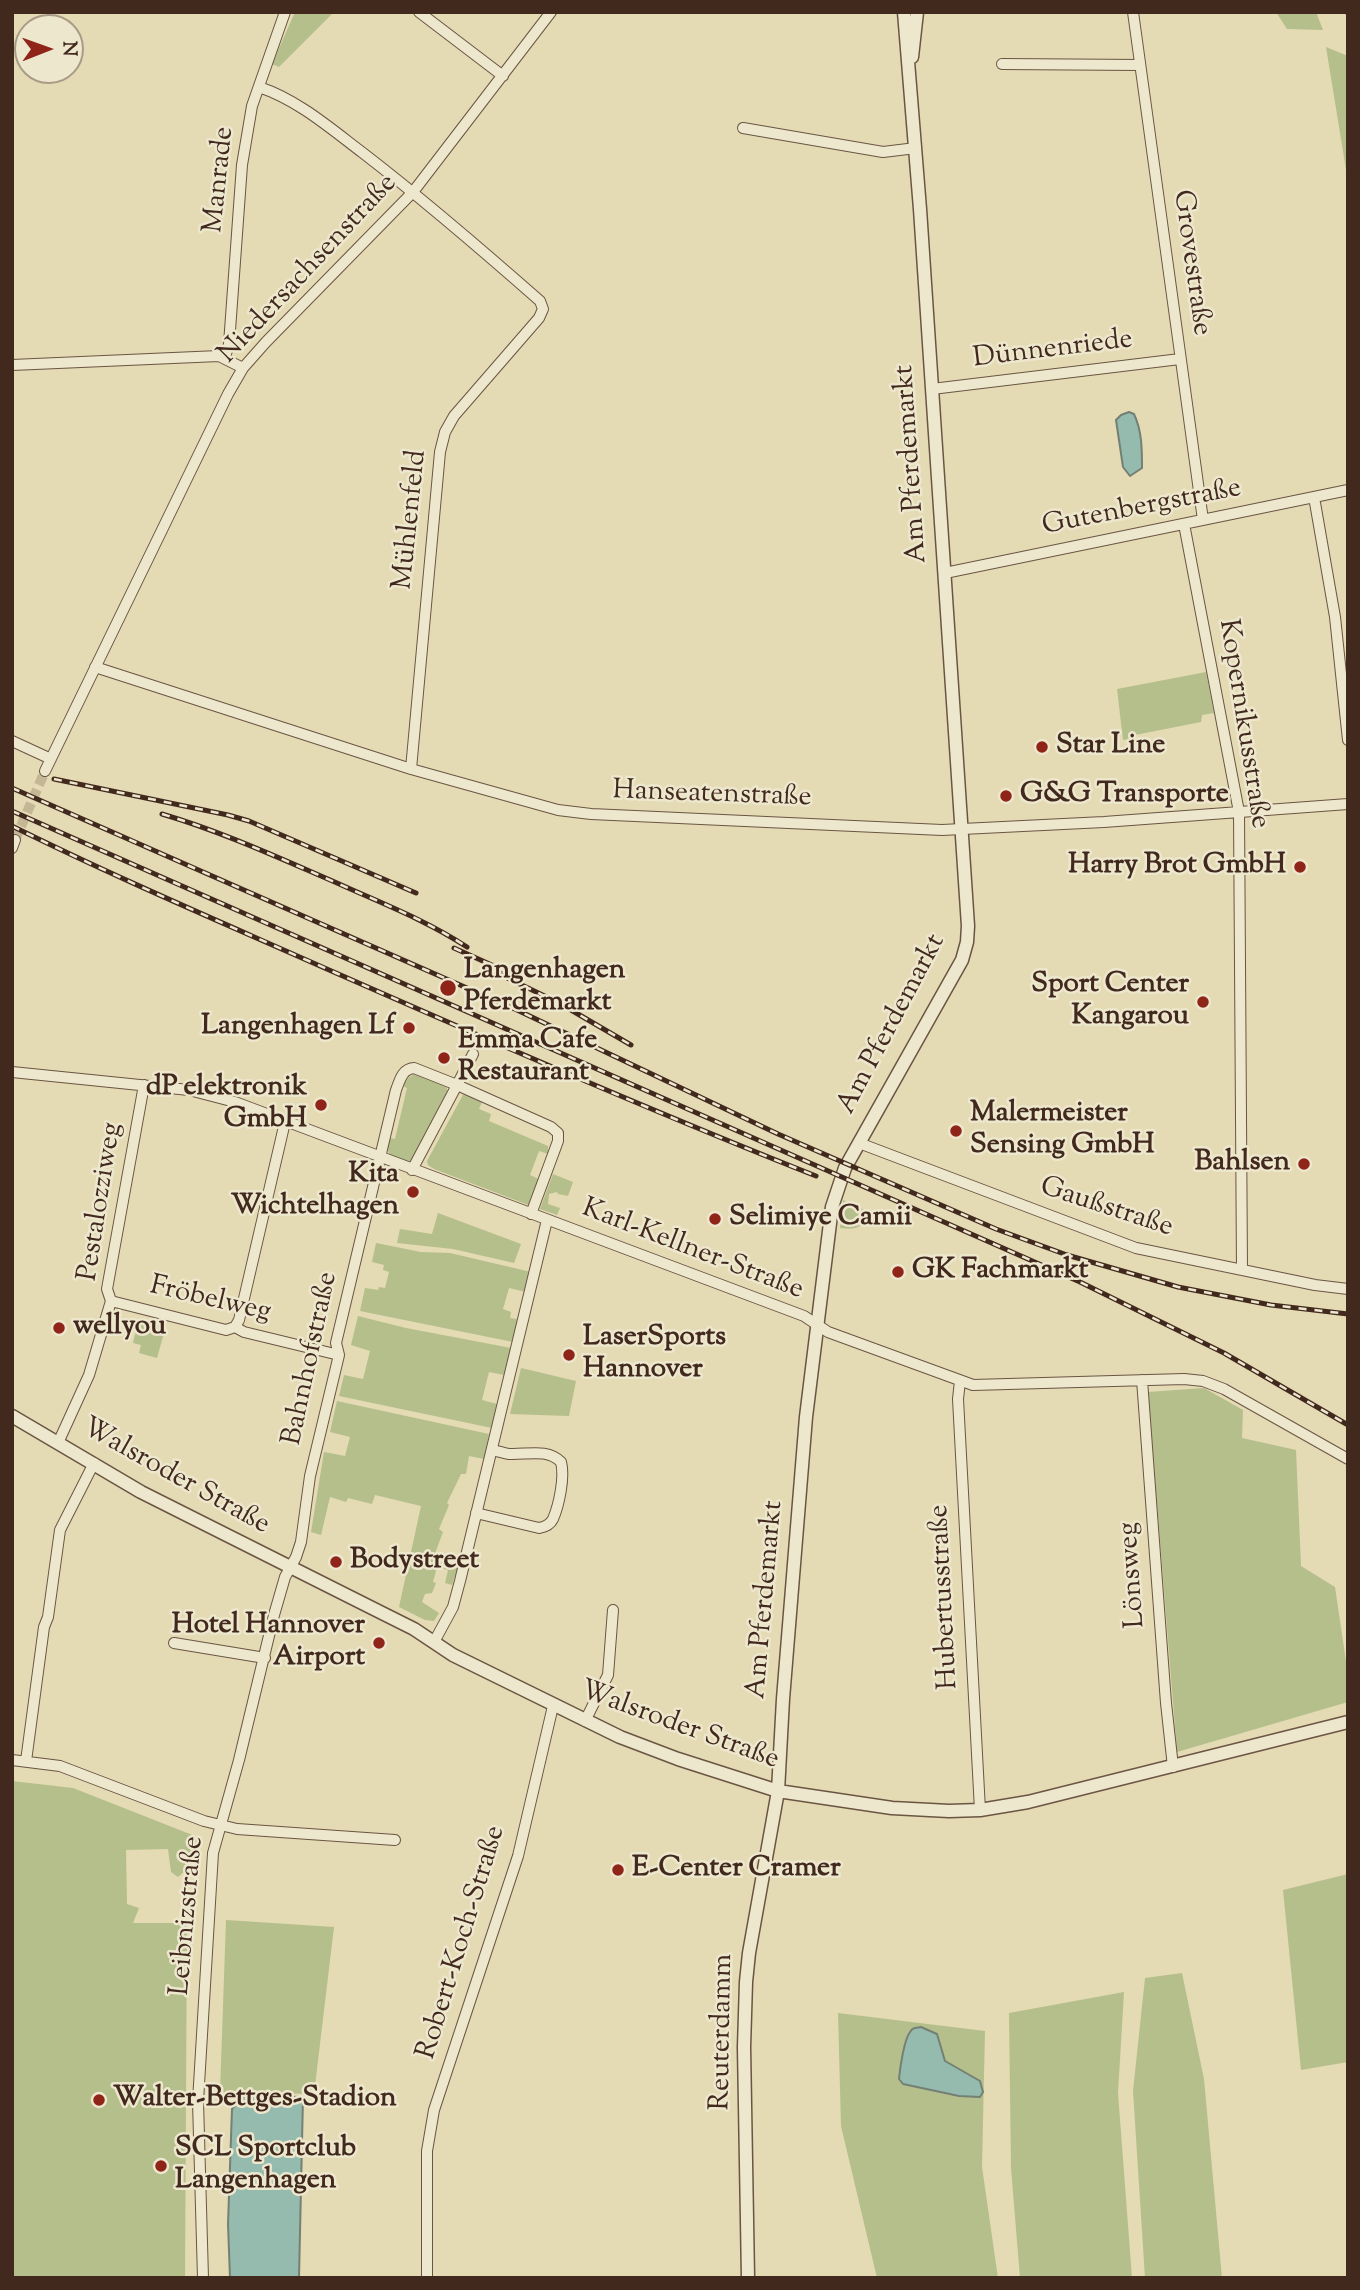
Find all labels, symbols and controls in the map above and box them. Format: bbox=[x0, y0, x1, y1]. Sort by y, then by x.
north arrow bbox=[14, 14, 84, 84]
text: N bbox=[55, 41, 82, 56]
street label: Manrade bbox=[199, 125, 243, 235]
street label: Niedersachsenstraße bbox=[212, 168, 406, 372]
street label: Grovestraße bbox=[1163, 188, 1217, 338]
street label: Dünnenriede bbox=[971, 325, 1135, 377]
street label: Am Pferdemarkt bbox=[889, 364, 937, 564]
street label: Mühlenfeld bbox=[388, 448, 436, 592]
street label: Gutenbergstraße bbox=[1040, 473, 1244, 545]
street label: Kopernikusstraße bbox=[1209, 617, 1275, 831]
place label: Star Line bbox=[1056, 730, 1165, 764]
marker: Star Line bbox=[1034, 739, 1050, 755]
street label: Hanseatenstraße bbox=[612, 776, 812, 816]
place label: G&G Transporte bbox=[1020, 779, 1229, 813]
marker: G&G Transporte bbox=[998, 788, 1014, 804]
place label: Harry Brot GmbH bbox=[1068, 850, 1286, 884]
marker: Harry Brot GmbH bbox=[1292, 859, 1308, 875]
street label: Am Pferdemarkt bbox=[831, 929, 955, 1121]
place label: Langenhagen Pferdemarkt bbox=[464, 955, 625, 1021]
place label: Sport Center Kangarou bbox=[1031, 969, 1189, 1035]
marker: Langenhagen Pferdemarkt bbox=[438, 978, 458, 998]
marker: Sport Center Kangarou bbox=[1195, 994, 1211, 1010]
place label: Langenhagen Lf bbox=[201, 1011, 395, 1045]
marker: Langenhagen Lf bbox=[401, 1020, 417, 1036]
place label: Emma Cafe Restaurant bbox=[458, 1025, 597, 1091]
marker: Emma Cafe Restaurant bbox=[436, 1050, 452, 1066]
place label: dP elektronik GmbH bbox=[146, 1072, 307, 1138]
marker: dP elektronik GmbH bbox=[313, 1097, 329, 1113]
place label: Malermeister Sensing GmbH bbox=[970, 1098, 1154, 1164]
street label: Pestalozziweg bbox=[73, 1120, 131, 1284]
marker: Malermeister Sensing GmbH bbox=[948, 1123, 964, 1139]
place label: Bahlsen bbox=[1195, 1147, 1290, 1181]
marker: Bahlsen bbox=[1296, 1156, 1312, 1172]
place label: Kita Wichtelhagen bbox=[231, 1159, 399, 1225]
street label: Gaußstraße bbox=[1035, 1172, 1177, 1246]
marker: Kita Wichtelhagen bbox=[405, 1184, 421, 1200]
street label: Karl-Kellner-Straße bbox=[576, 1193, 808, 1309]
place label: Selimiye Camii bbox=[729, 1202, 912, 1236]
marker: Selimiye Camii bbox=[707, 1211, 723, 1227]
place label: GK Fachmarkt bbox=[912, 1255, 1088, 1289]
marker: GK Fachmarkt bbox=[890, 1264, 906, 1280]
street label: Bahnhofstraße bbox=[277, 1269, 347, 1449]
street label: Fröbelweg bbox=[146, 1271, 274, 1331]
place label: wellyou bbox=[73, 1311, 166, 1345]
marker: wellyou bbox=[51, 1320, 67, 1336]
place label: LaserSports Hannover bbox=[583, 1322, 726, 1388]
marker: LaserSports Hannover bbox=[561, 1347, 577, 1363]
street label: Walsroder Straße bbox=[75, 1413, 275, 1543]
street label: Am Pferdemarkt bbox=[742, 1499, 792, 1701]
street label: Hubertusstraße bbox=[924, 1504, 968, 1690]
street label: Lönsweg bbox=[1114, 1521, 1154, 1629]
place label: Bodystreet bbox=[350, 1545, 479, 1579]
marker: Bodystreet bbox=[328, 1554, 344, 1570]
place label: Hotel Hannover Airport bbox=[172, 1610, 365, 1676]
marker: Hotel Hannover Airport bbox=[371, 1635, 387, 1651]
street label: Walsroder Straße bbox=[575, 1675, 783, 1779]
street label: Robert-Koch-Straße bbox=[412, 1822, 514, 2064]
street label: Leibnizstraße bbox=[165, 1835, 213, 1997]
place label: E-Center Cramer bbox=[632, 1853, 841, 1887]
marker: E-Center Cramer bbox=[610, 1862, 626, 1878]
street label: Reuterdamm bbox=[706, 1953, 742, 2111]
place label: Walter-Bettges-Stadion bbox=[113, 2083, 397, 2117]
marker: Walter-Bettges-Stadion bbox=[91, 2092, 107, 2108]
place label: SCL Sportclub Langenhagen bbox=[175, 2133, 356, 2199]
marker: SCL Sportclub Langenhagen bbox=[153, 2158, 169, 2174]

